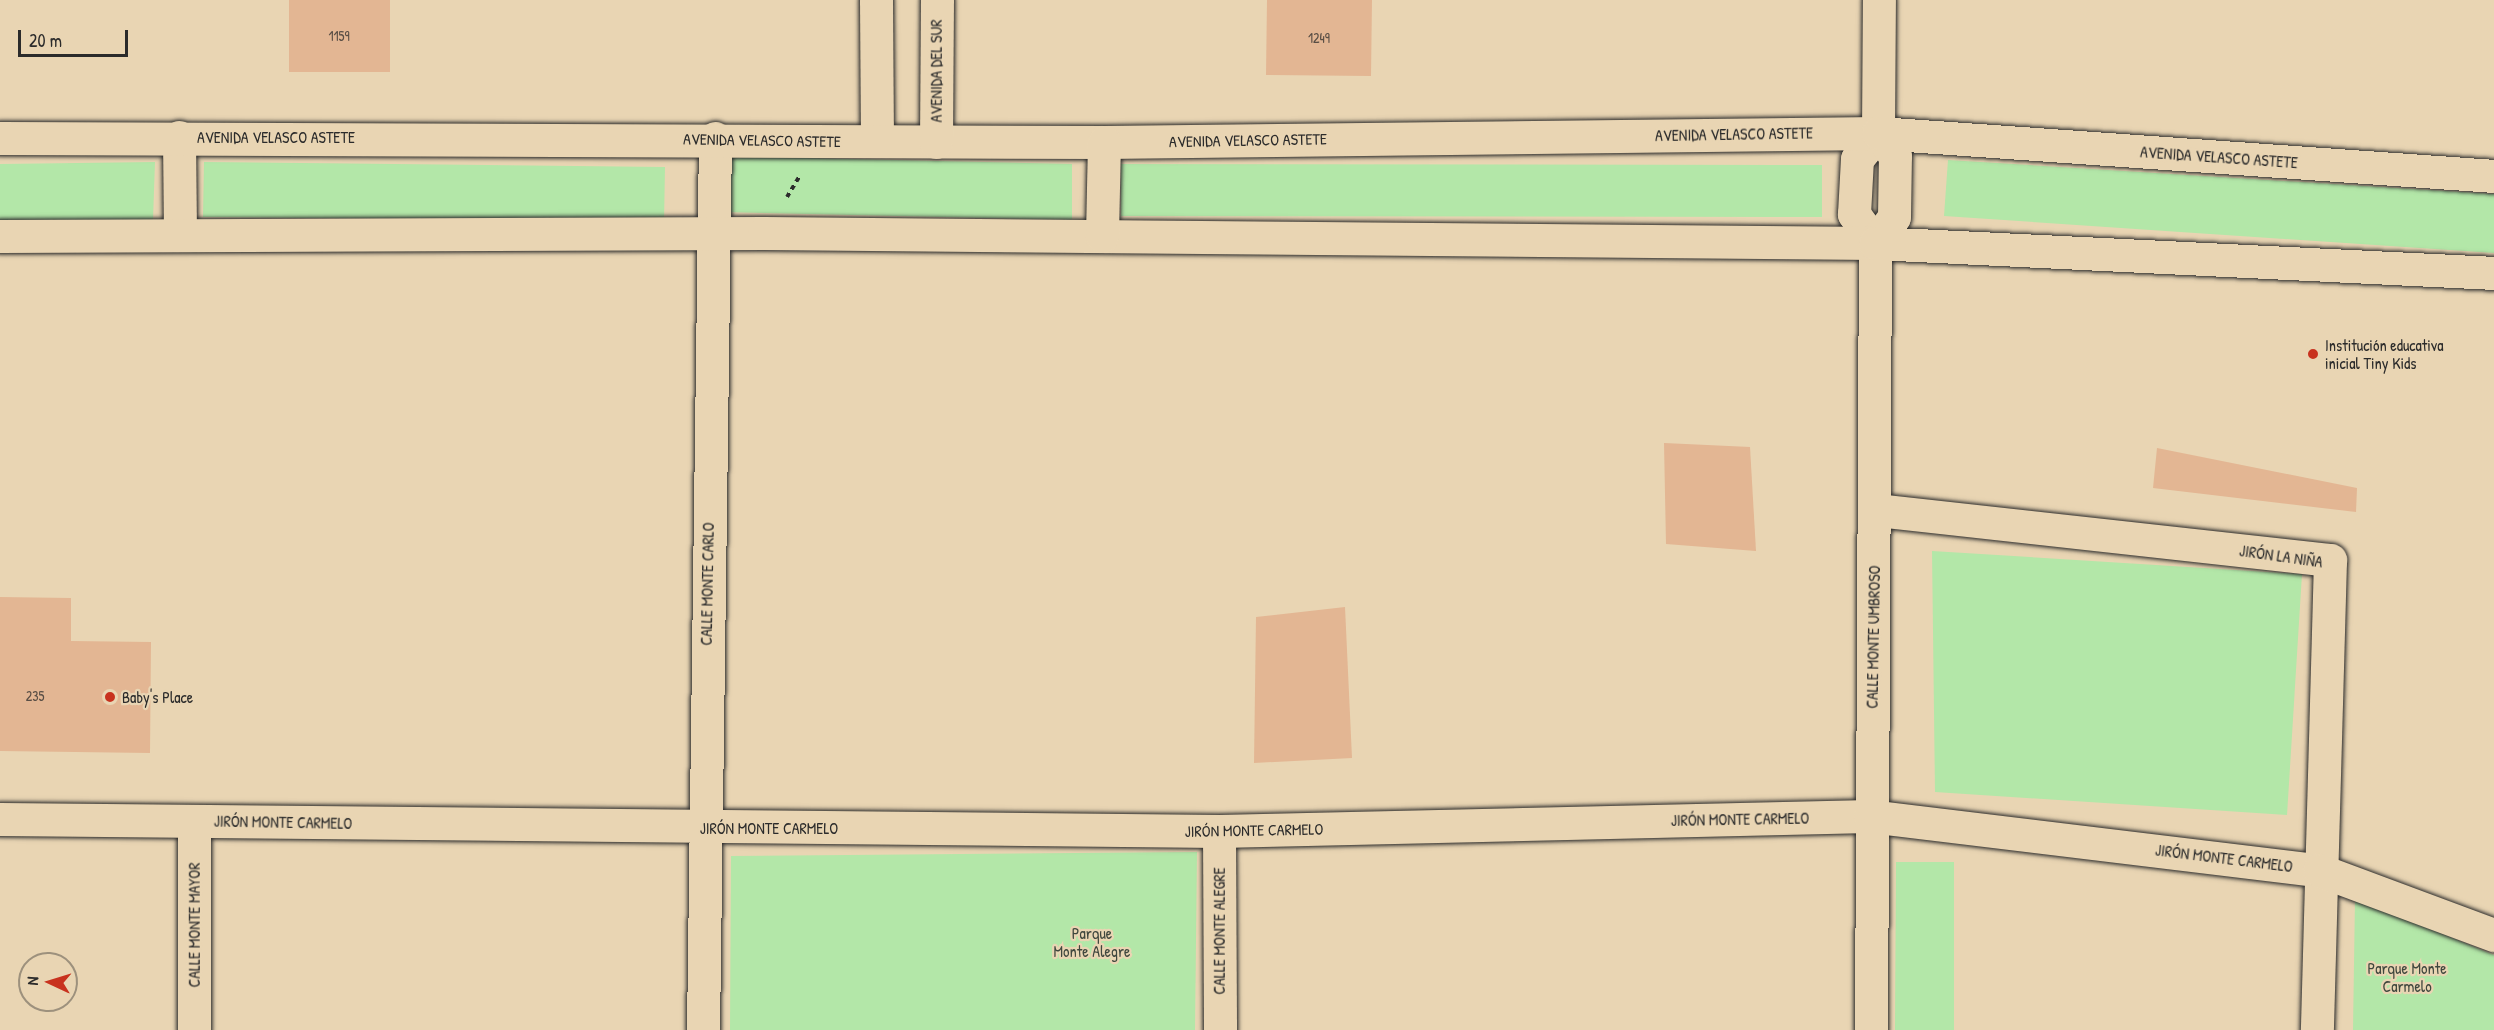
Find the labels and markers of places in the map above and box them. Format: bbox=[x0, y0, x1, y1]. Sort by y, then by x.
place label: Institución educativa inicial Tiny Kids bbox=[2325, 335, 2444, 373]
marker: Institución educativa inicial Tiny Kids bbox=[2306, 347, 2320, 361]
place label: Baby's Place bbox=[122, 687, 193, 707]
marker: Baby's Place bbox=[103, 690, 117, 704]

